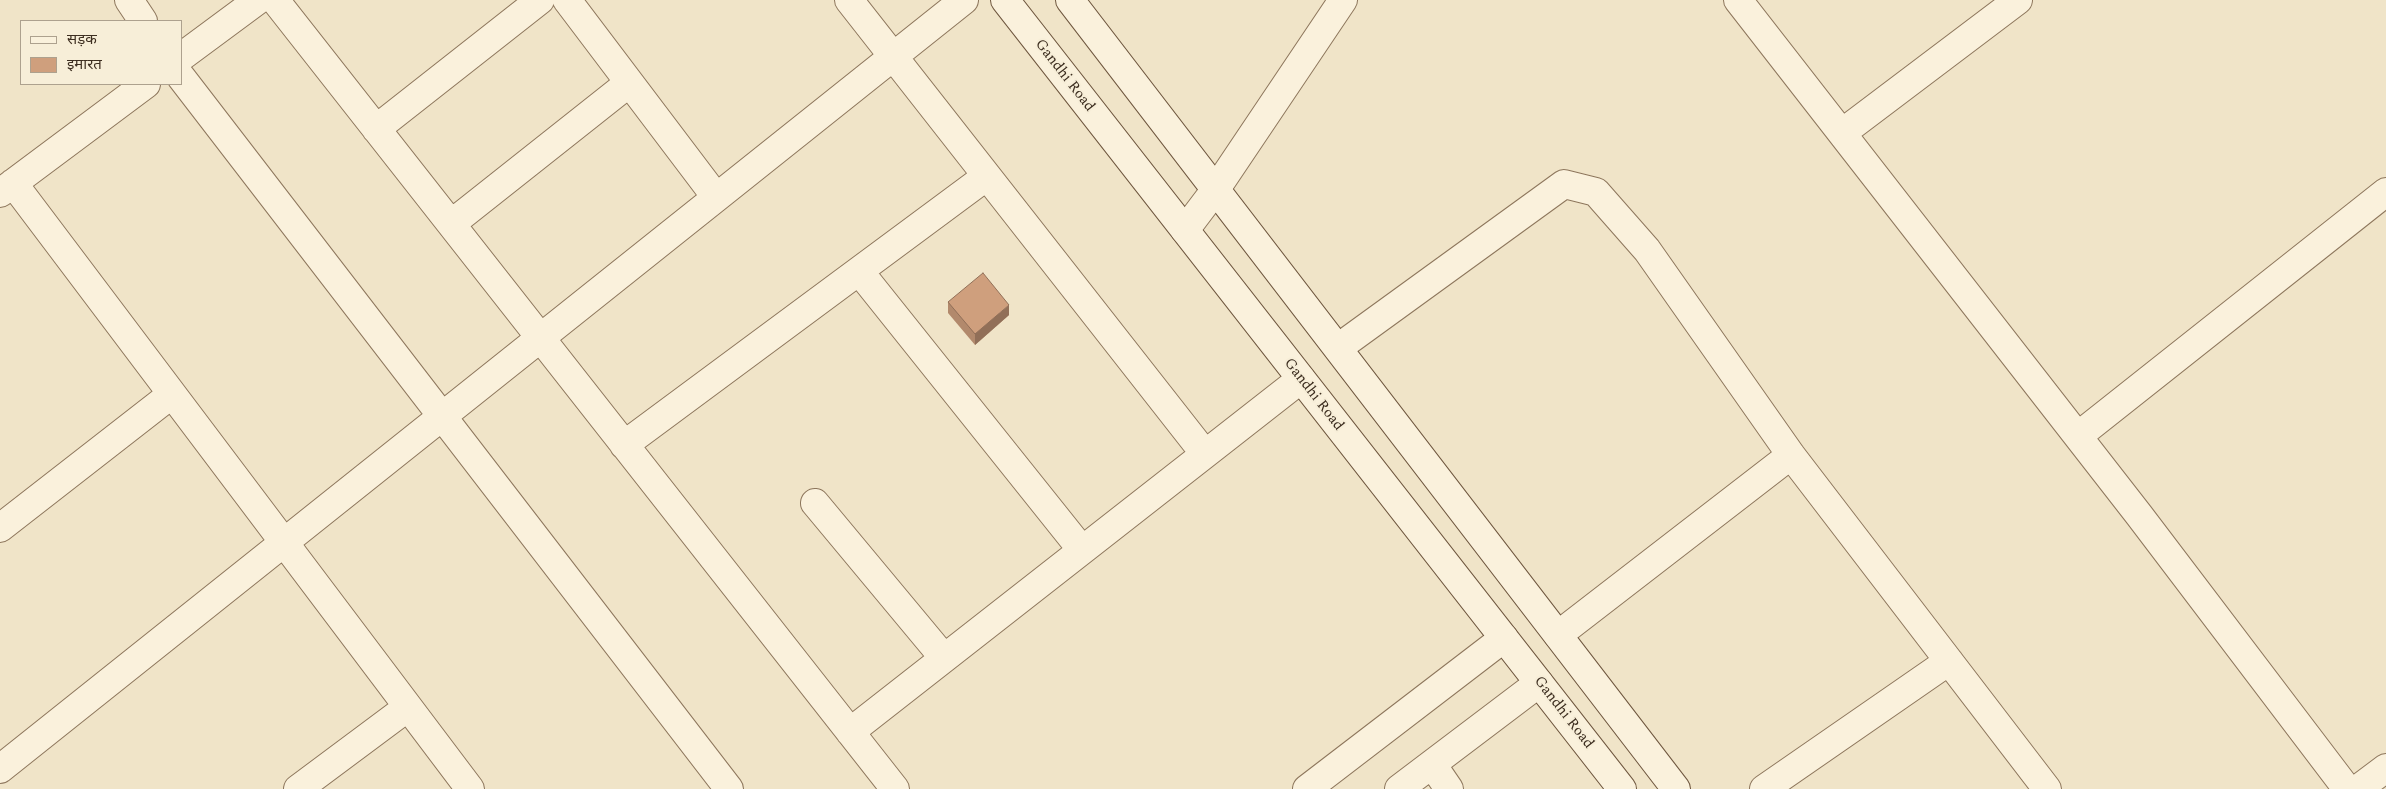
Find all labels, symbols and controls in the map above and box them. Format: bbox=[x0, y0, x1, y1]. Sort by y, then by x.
legend bbox=[20, 20, 182, 85]
text: सड़क bbox=[67, 28, 97, 51]
street label: Gandhi Road bbox=[1030, 36, 1098, 116]
text: इमारत bbox=[67, 53, 102, 76]
street label: Gandhi Road bbox=[1279, 355, 1347, 435]
street label: Gandhi Road bbox=[1529, 673, 1597, 753]

